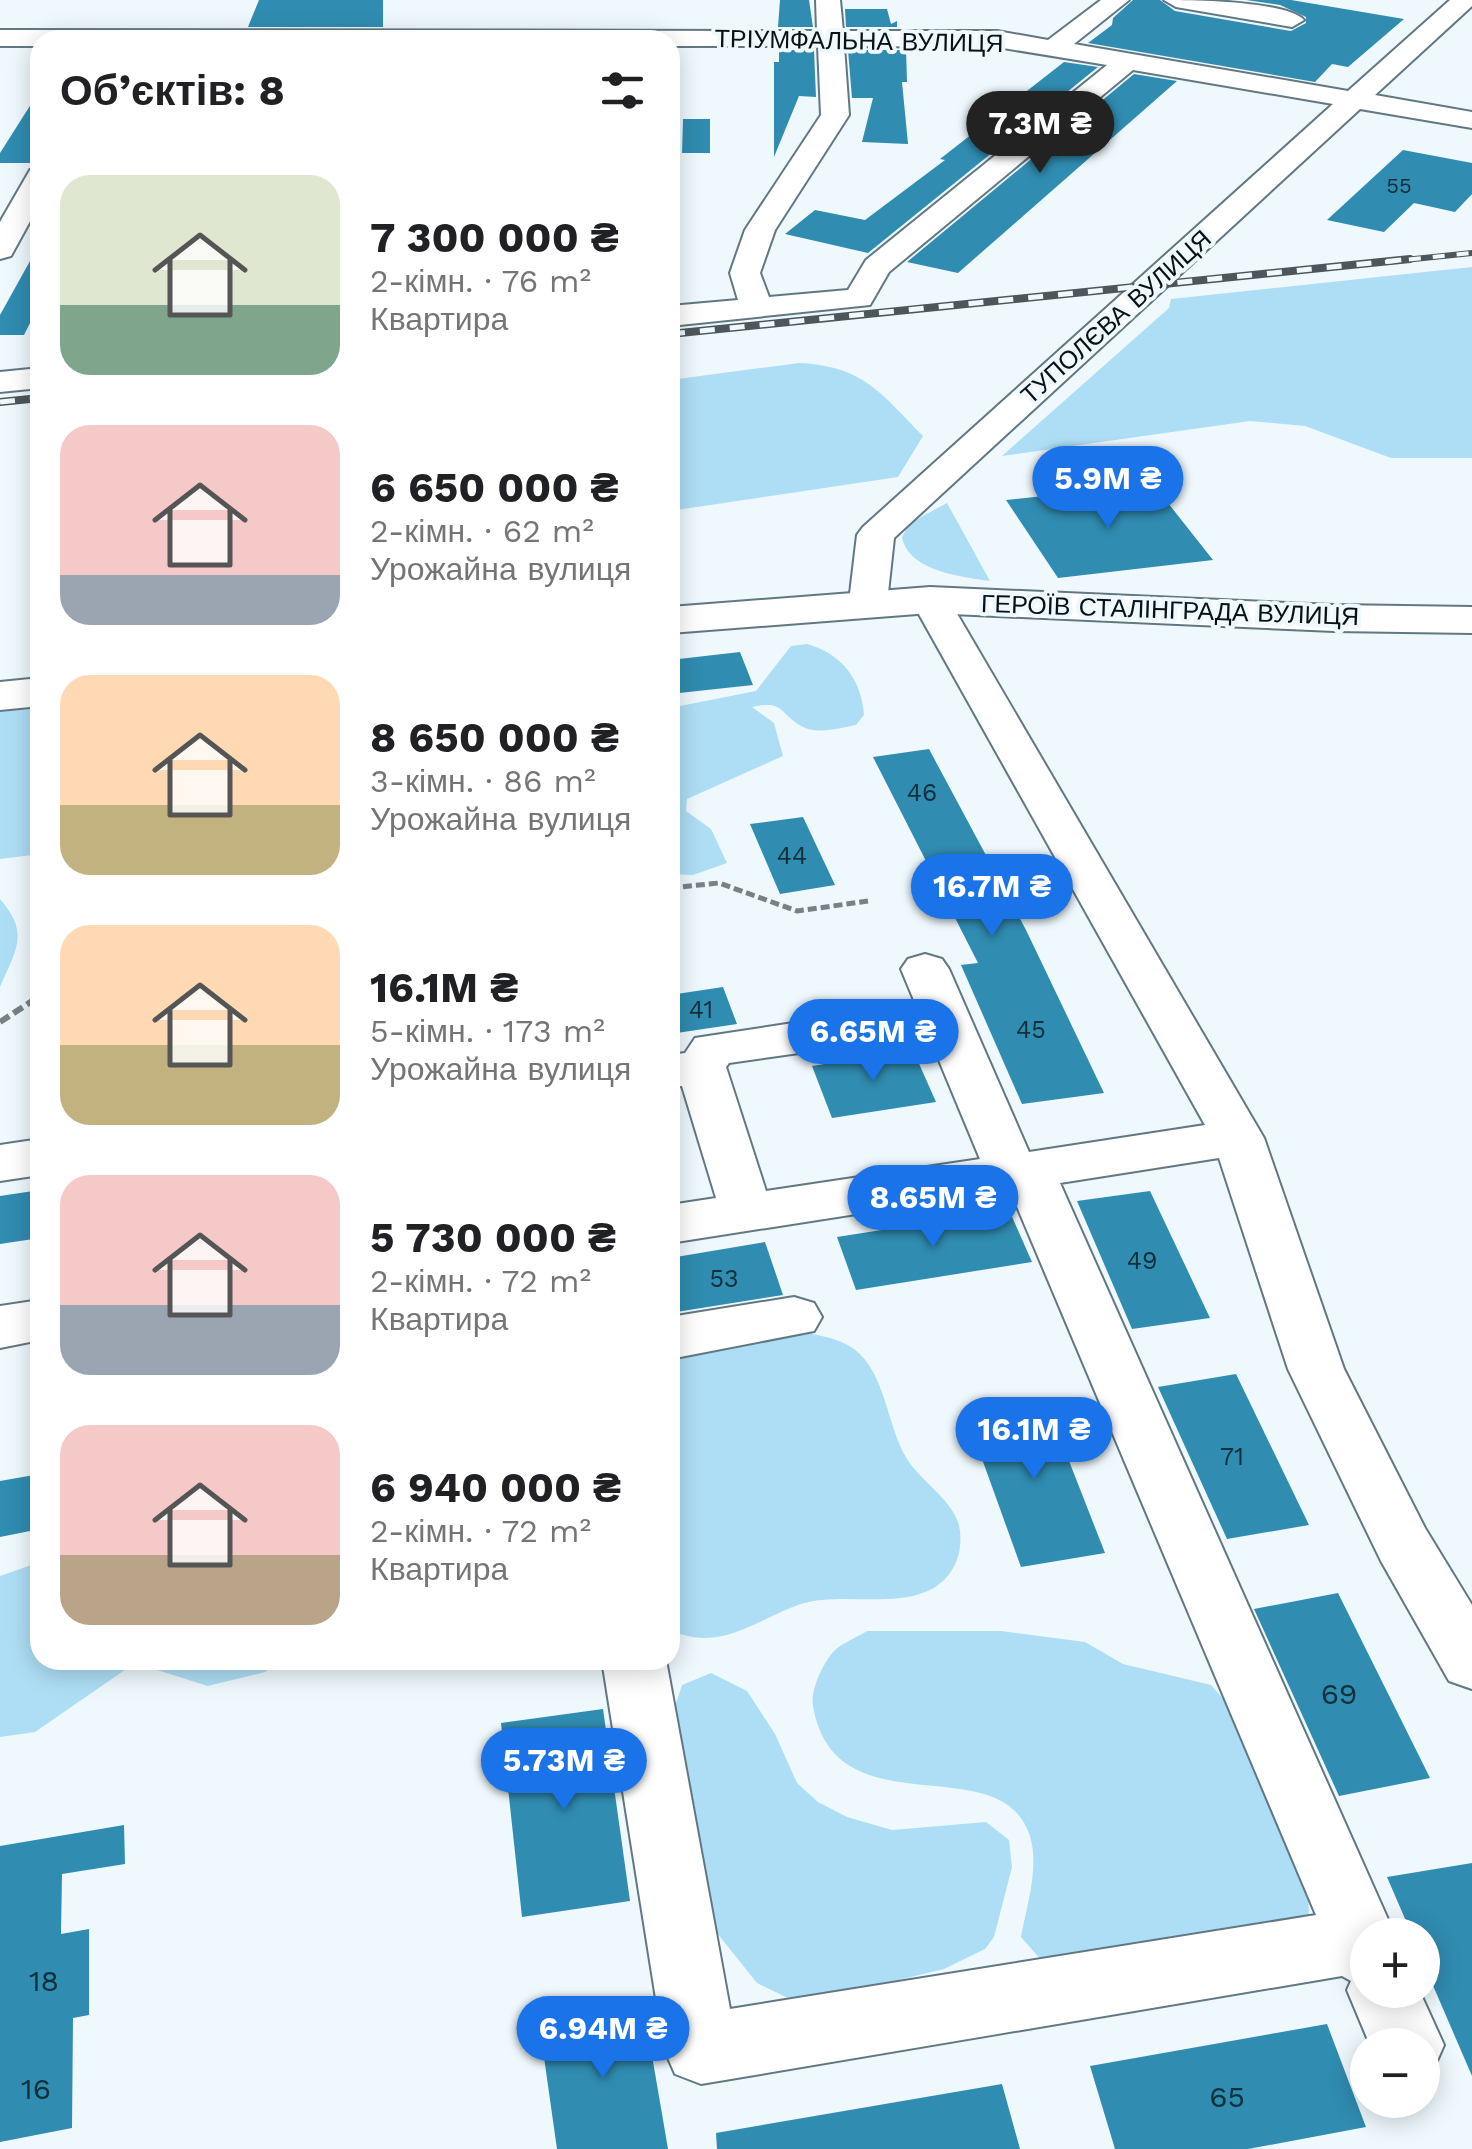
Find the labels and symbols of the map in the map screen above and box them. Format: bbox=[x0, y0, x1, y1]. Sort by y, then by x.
street label: ТРІУМФАЛЬНА ВУЛИЦЯ bbox=[714, 24, 1004, 58]
pin: 7.3M ₴ bbox=[959, 91, 1121, 176]
house number: 55 bbox=[1386, 173, 1412, 198]
street label: ТУПОЛЄВА ВУЛИЦЯ bbox=[1015, 224, 1217, 410]
pin: 5.9M ₴ bbox=[1027, 446, 1189, 531]
street label: ГЕРОЇВ СТАЛІНГРАДА ВУЛИЦЯ bbox=[980, 589, 1360, 631]
house number: 46 bbox=[907, 778, 937, 807]
house number: 44 bbox=[777, 841, 807, 870]
pin: 16.7M ₴ bbox=[900, 854, 1084, 939]
house number: 41 bbox=[689, 995, 713, 1024]
pin: 6.65M ₴ bbox=[781, 999, 965, 1084]
house number: 45 bbox=[1016, 1015, 1046, 1044]
pin: 8.65M ₴ bbox=[841, 1165, 1025, 1250]
house number: 49 bbox=[1127, 1246, 1157, 1275]
house number: 53 bbox=[709, 1264, 739, 1293]
pin: 16.1M ₴ bbox=[942, 1397, 1126, 1482]
house number: 71 bbox=[1220, 1442, 1244, 1471]
house number: 69 bbox=[1321, 1676, 1357, 1711]
pin: 5.73M ₴ bbox=[472, 1728, 656, 1813]
house number: 18 bbox=[29, 1963, 59, 1998]
pin: 6.94M ₴ bbox=[511, 1996, 695, 2081]
house number: 16 bbox=[21, 2071, 51, 2106]
house number: 65 bbox=[1209, 2079, 1245, 2114]

